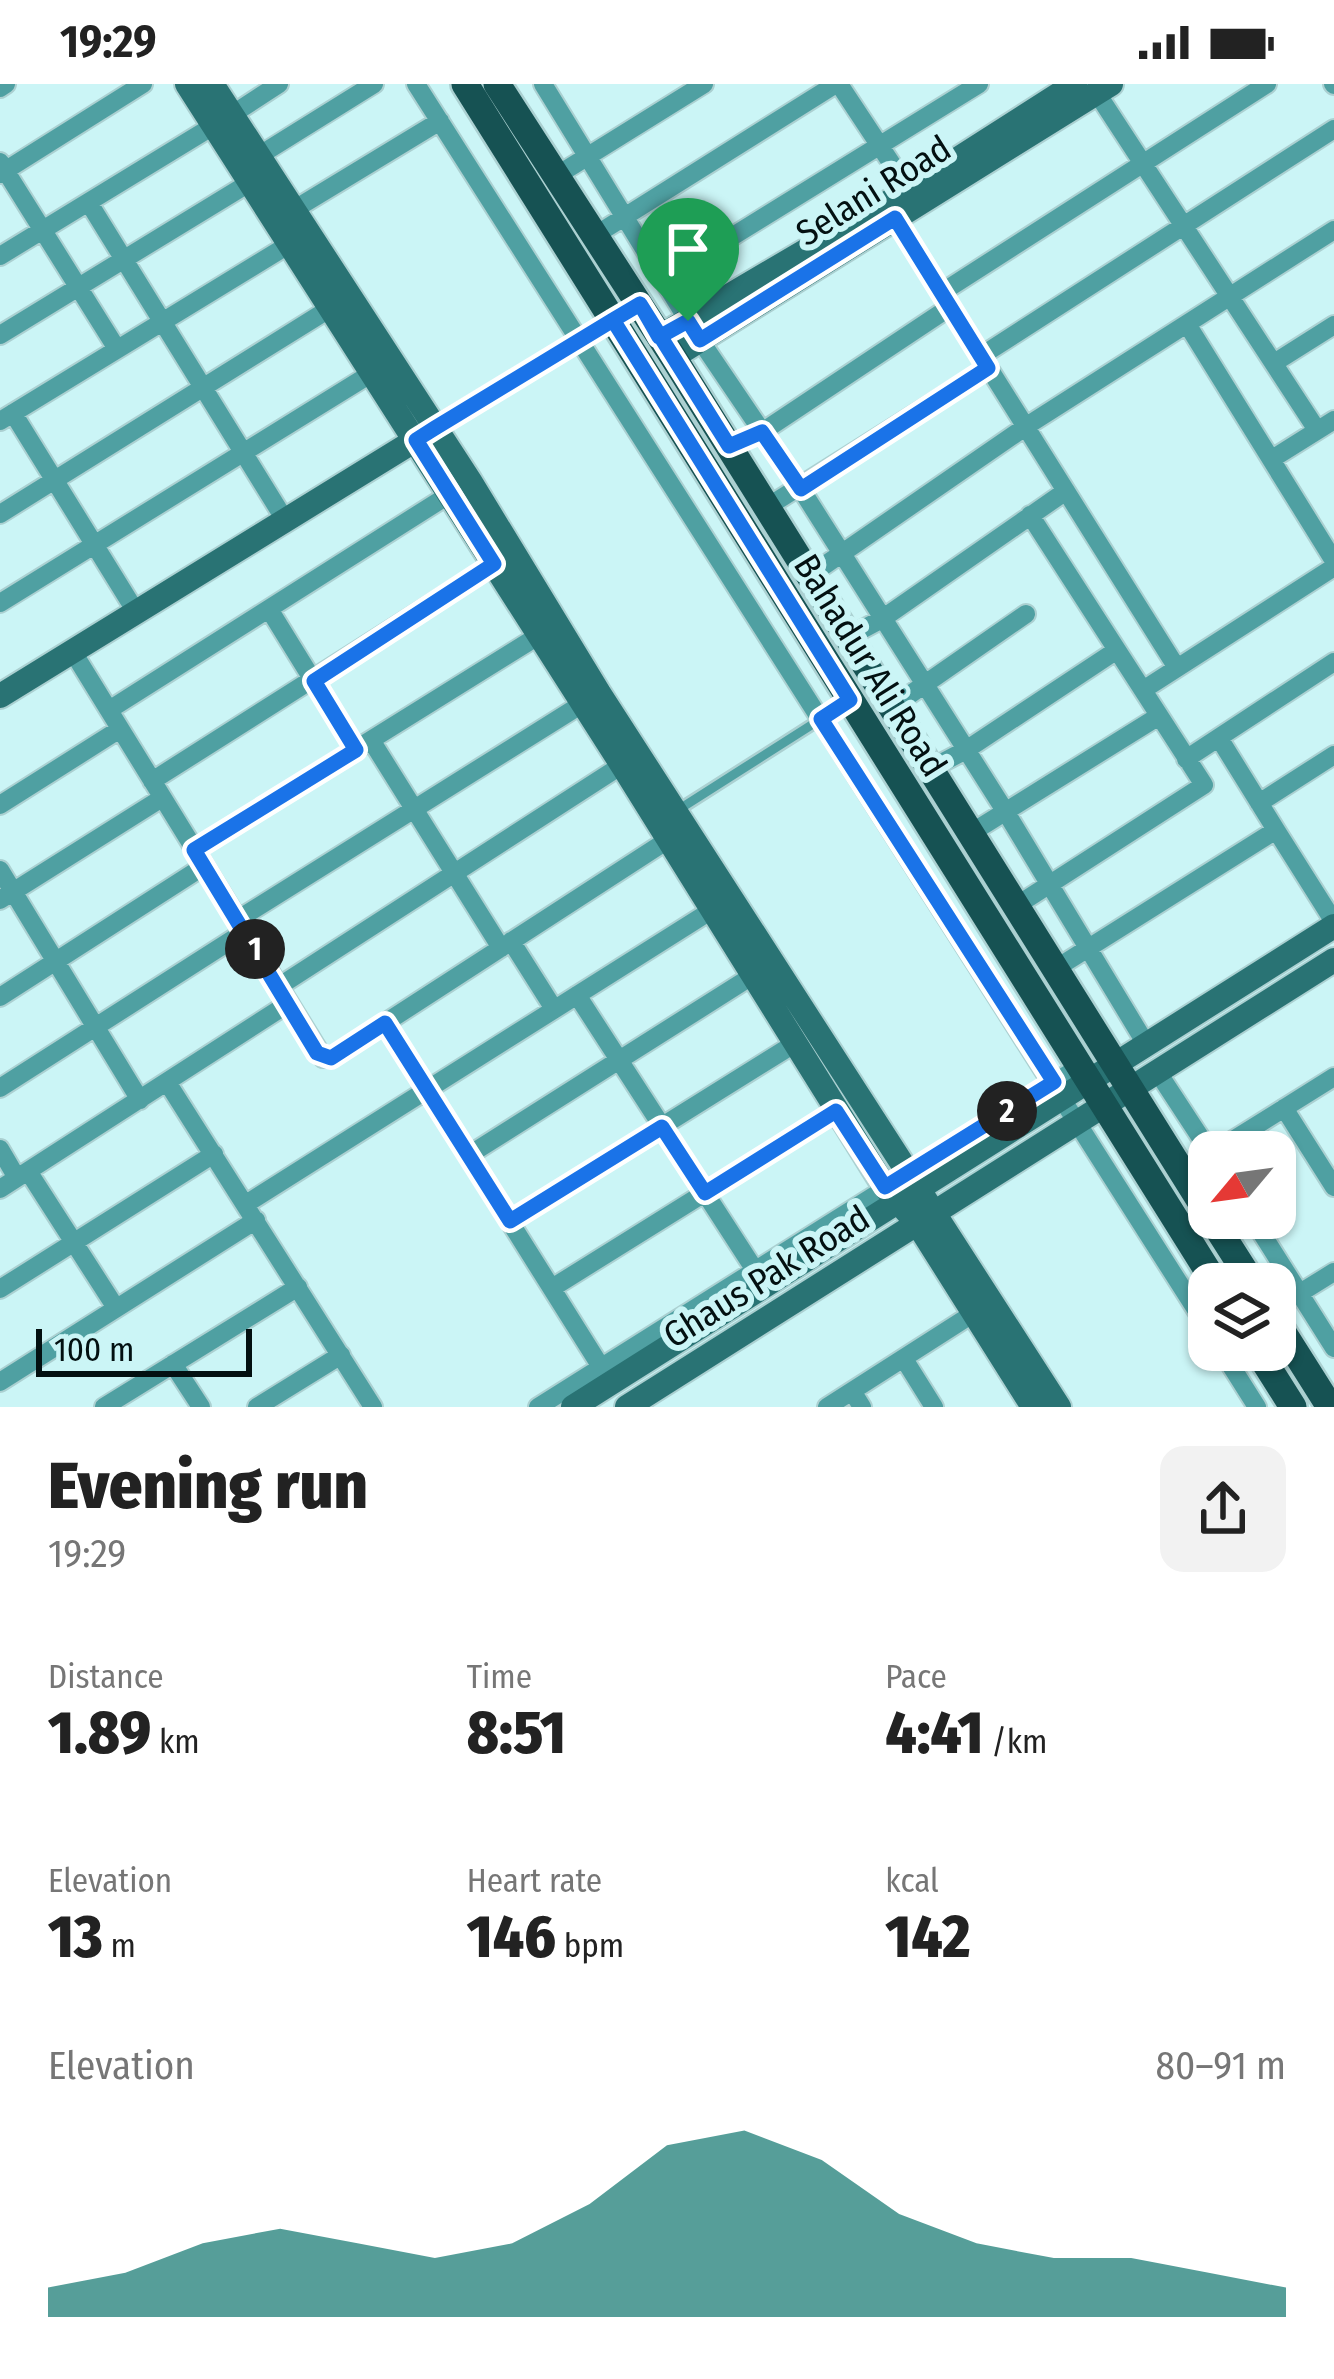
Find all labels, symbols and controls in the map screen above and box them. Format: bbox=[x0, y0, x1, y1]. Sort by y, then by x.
text: 19:29 bbox=[60, 15, 156, 69]
street label: Selani Road bbox=[788, 126, 959, 256]
pin bbox=[637, 198, 739, 321]
icon: arrive bbox=[655, 216, 721, 282]
street label: Bahadur Ali Road bbox=[784, 546, 956, 785]
pin: 1 bbox=[225, 919, 285, 979]
text: 1 bbox=[248, 929, 262, 969]
pin: 2 bbox=[977, 1081, 1037, 1141]
text: 2 bbox=[999, 1091, 1015, 1131]
north arrow bbox=[1188, 1131, 1296, 1239]
map controls bbox=[1188, 1131, 1296, 1371]
street label: Ghaus Pak Road bbox=[655, 1196, 878, 1358]
button: layers bbox=[1188, 1263, 1296, 1371]
scale bar bbox=[36, 1323, 252, 1376]
text: 100 m bbox=[54, 1330, 134, 1370]
text: Evening run bbox=[48, 1446, 368, 1525]
button: share bbox=[1160, 1446, 1286, 1572]
text: 19:29 bbox=[48, 1531, 126, 1577]
text: Distance bbox=[48, 1657, 164, 1697]
text: Time bbox=[467, 1657, 532, 1697]
text: Pace bbox=[885, 1657, 947, 1697]
text: 1.89 bbox=[48, 1697, 151, 1769]
text: 8:51 bbox=[467, 1697, 566, 1769]
text: 4:41 bbox=[885, 1697, 984, 1769]
text: km bbox=[151, 1722, 200, 1762]
text: /km bbox=[984, 1722, 1047, 1762]
text: Elevation bbox=[48, 1861, 172, 1901]
text: Heart rate bbox=[467, 1861, 602, 1901]
text: kcal bbox=[885, 1861, 939, 1901]
text: 13 bbox=[48, 1901, 103, 1973]
text: 146 bbox=[467, 1901, 556, 1973]
text: 142 bbox=[885, 1901, 970, 1973]
text: m bbox=[103, 1926, 136, 1966]
text: bpm bbox=[556, 1926, 624, 1966]
text: Elevation bbox=[48, 2043, 195, 2089]
text: 80–91 m bbox=[1155, 2043, 1286, 2089]

